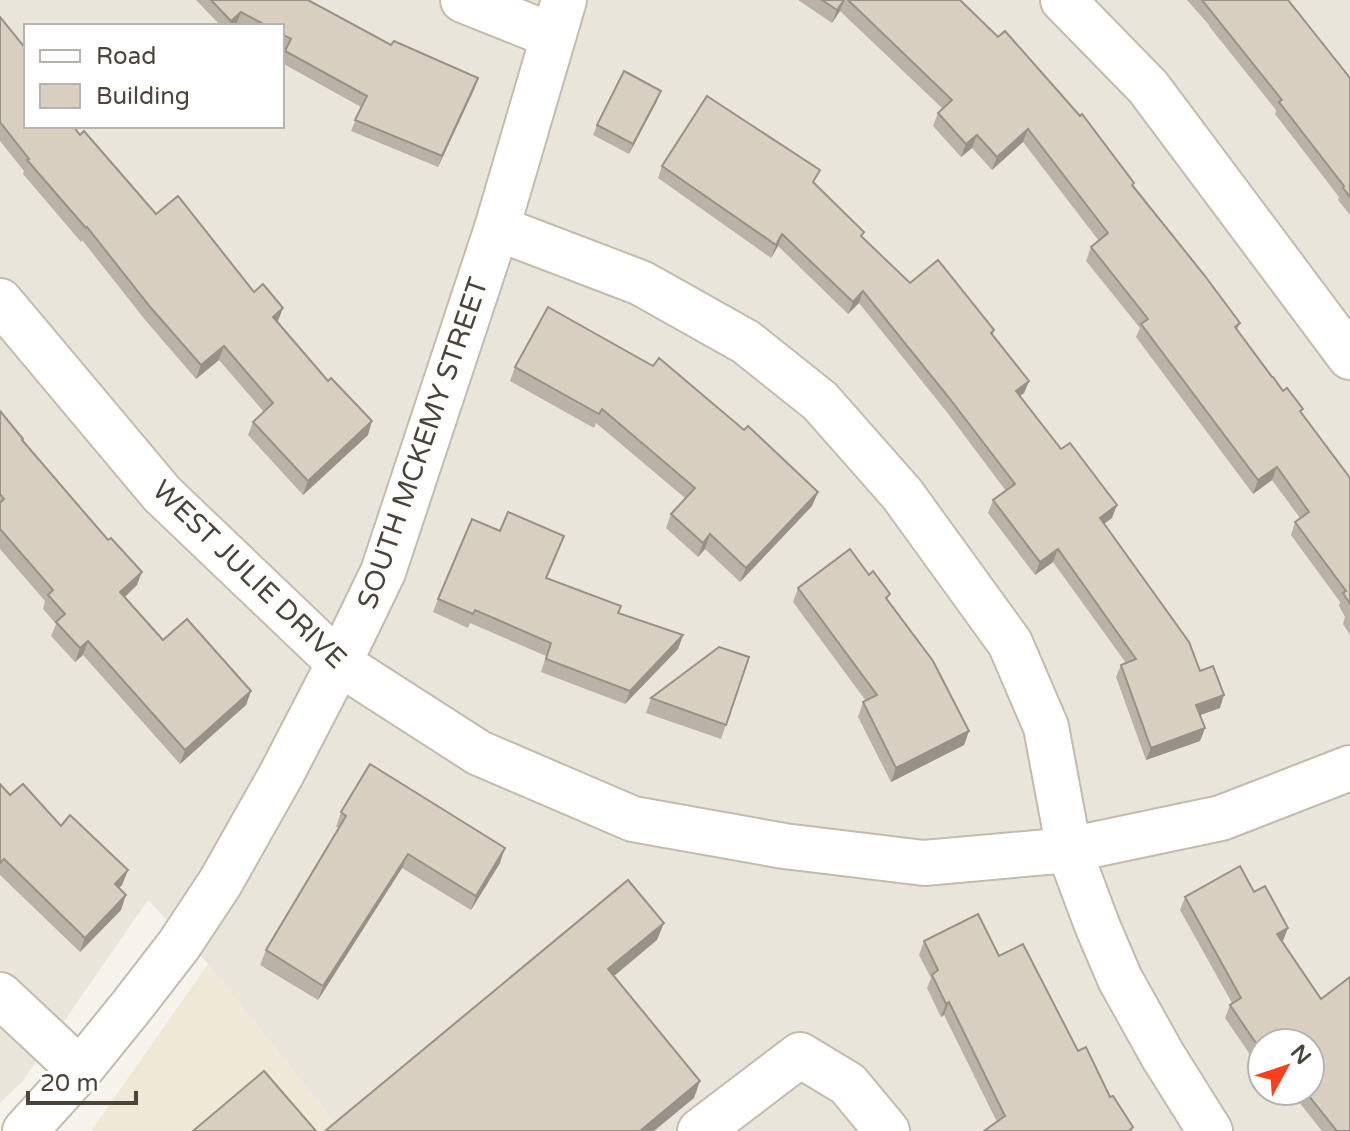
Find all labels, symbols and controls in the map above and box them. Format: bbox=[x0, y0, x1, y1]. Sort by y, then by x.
legend bbox=[24, 24, 284, 128]
text: Road bbox=[96, 42, 156, 71]
text: Building bbox=[96, 82, 190, 111]
street label: SOUTH MCKEMY STREET bbox=[350, 273, 496, 613]
street label: WEST JULIE DRIVE bbox=[145, 473, 353, 676]
north arrow bbox=[1246, 1027, 1326, 1107]
text: N bbox=[1285, 1040, 1316, 1070]
scale bar bbox=[28, 1055, 136, 1105]
text: 20 m bbox=[40, 1069, 98, 1098]

